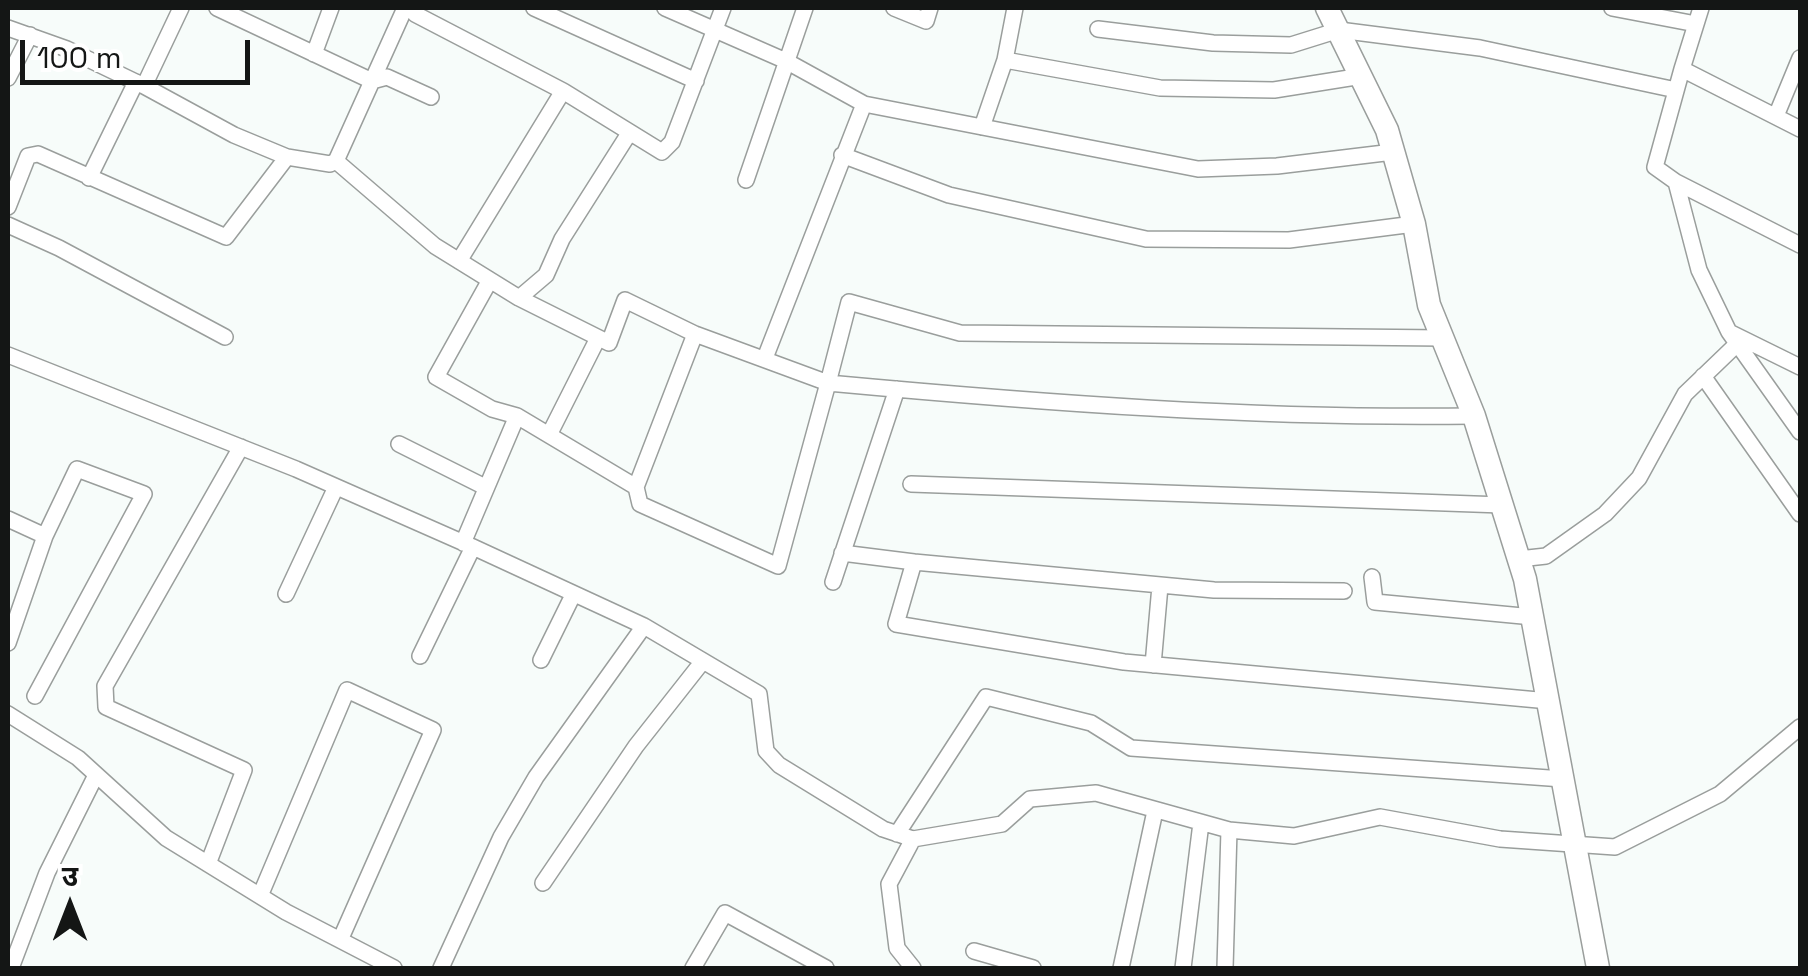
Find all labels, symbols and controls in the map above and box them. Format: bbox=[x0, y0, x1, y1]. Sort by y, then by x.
scale bar bbox=[25, 20, 255, 82]
text: 100 m bbox=[37, 38, 122, 77]
north arrow bbox=[20, 856, 120, 956]
text: उ bbox=[62, 858, 78, 894]

